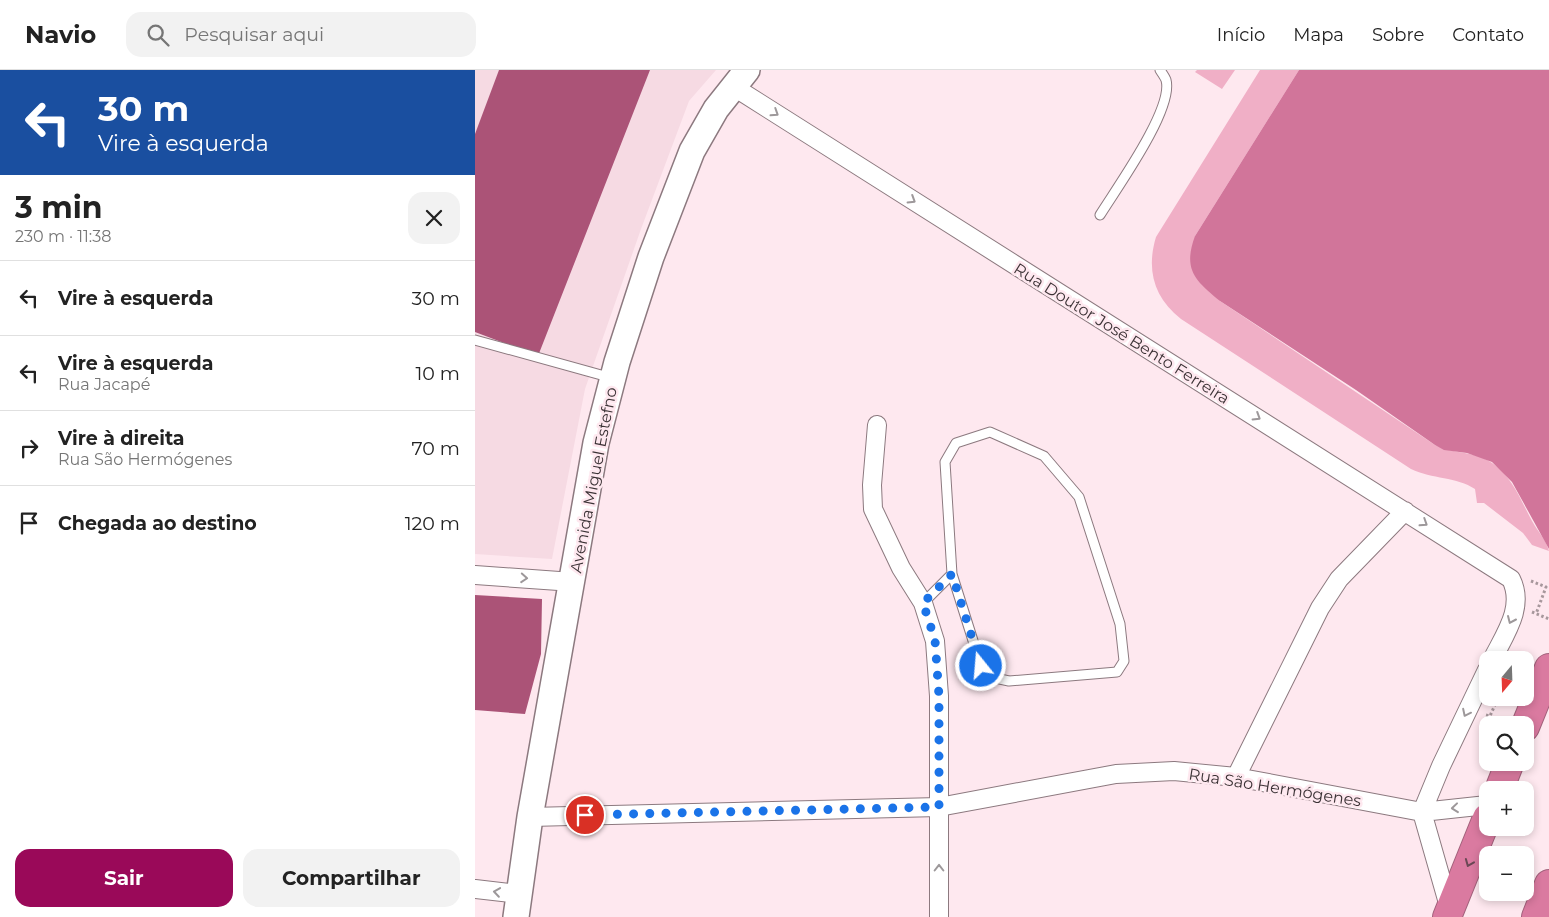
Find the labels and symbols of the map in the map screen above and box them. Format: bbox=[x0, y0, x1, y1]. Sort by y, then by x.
one-way arrow bbox=[769, 107, 779, 116]
one-way arrow bbox=[907, 194, 916, 203]
street label: Rua Doutor José Bento Ferreira bbox=[1010, 259, 1233, 408]
street label: Avenida Miguel Estefno bbox=[566, 386, 621, 575]
one-way arrow bbox=[1252, 411, 1261, 421]
one-way arrow bbox=[1418, 517, 1427, 526]
one-way arrow bbox=[520, 573, 528, 584]
one-way arrow bbox=[1506, 615, 1517, 624]
position arrow bbox=[954, 639, 1006, 691]
north arrow bbox=[1479, 651, 1534, 706]
one-way arrow bbox=[1462, 708, 1472, 717]
street label: Rua São Hermógenes bbox=[1187, 764, 1363, 811]
pin bbox=[564, 794, 606, 836]
one-way arrow bbox=[1451, 802, 1459, 813]
one-way arrow bbox=[1465, 858, 1475, 867]
one-way arrow bbox=[934, 864, 944, 872]
one-way arrow bbox=[493, 887, 501, 897]

